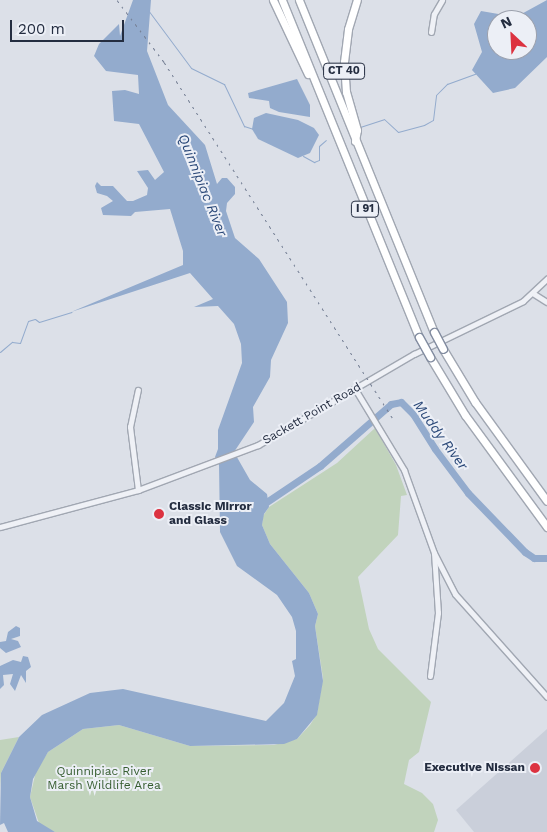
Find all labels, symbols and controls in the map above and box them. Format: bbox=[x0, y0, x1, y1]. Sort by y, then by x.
scale bar bbox=[12, 10, 126, 42]
north arrow bbox=[487, 10, 537, 60]
text: N bbox=[498, 13, 514, 32]
text: 200 m bbox=[18, 20, 65, 38]
road number: CT 40 bbox=[323, 62, 365, 80]
water label: Quinnipiac River bbox=[175, 131, 231, 239]
road number: I 91 bbox=[350, 200, 380, 218]
street label: Sackett Point Road bbox=[260, 380, 364, 448]
water label: Muddy River bbox=[410, 397, 472, 473]
place label: Classic Mirror and Glass bbox=[169, 500, 252, 528]
marker: Classic Mirror and Glass bbox=[153, 508, 165, 520]
place label: Executive Nissan bbox=[424, 761, 525, 775]
marker: Executive Nissan bbox=[529, 762, 541, 774]
park label: Quinnipiac River Marsh Wildlife Area bbox=[47, 765, 161, 793]

